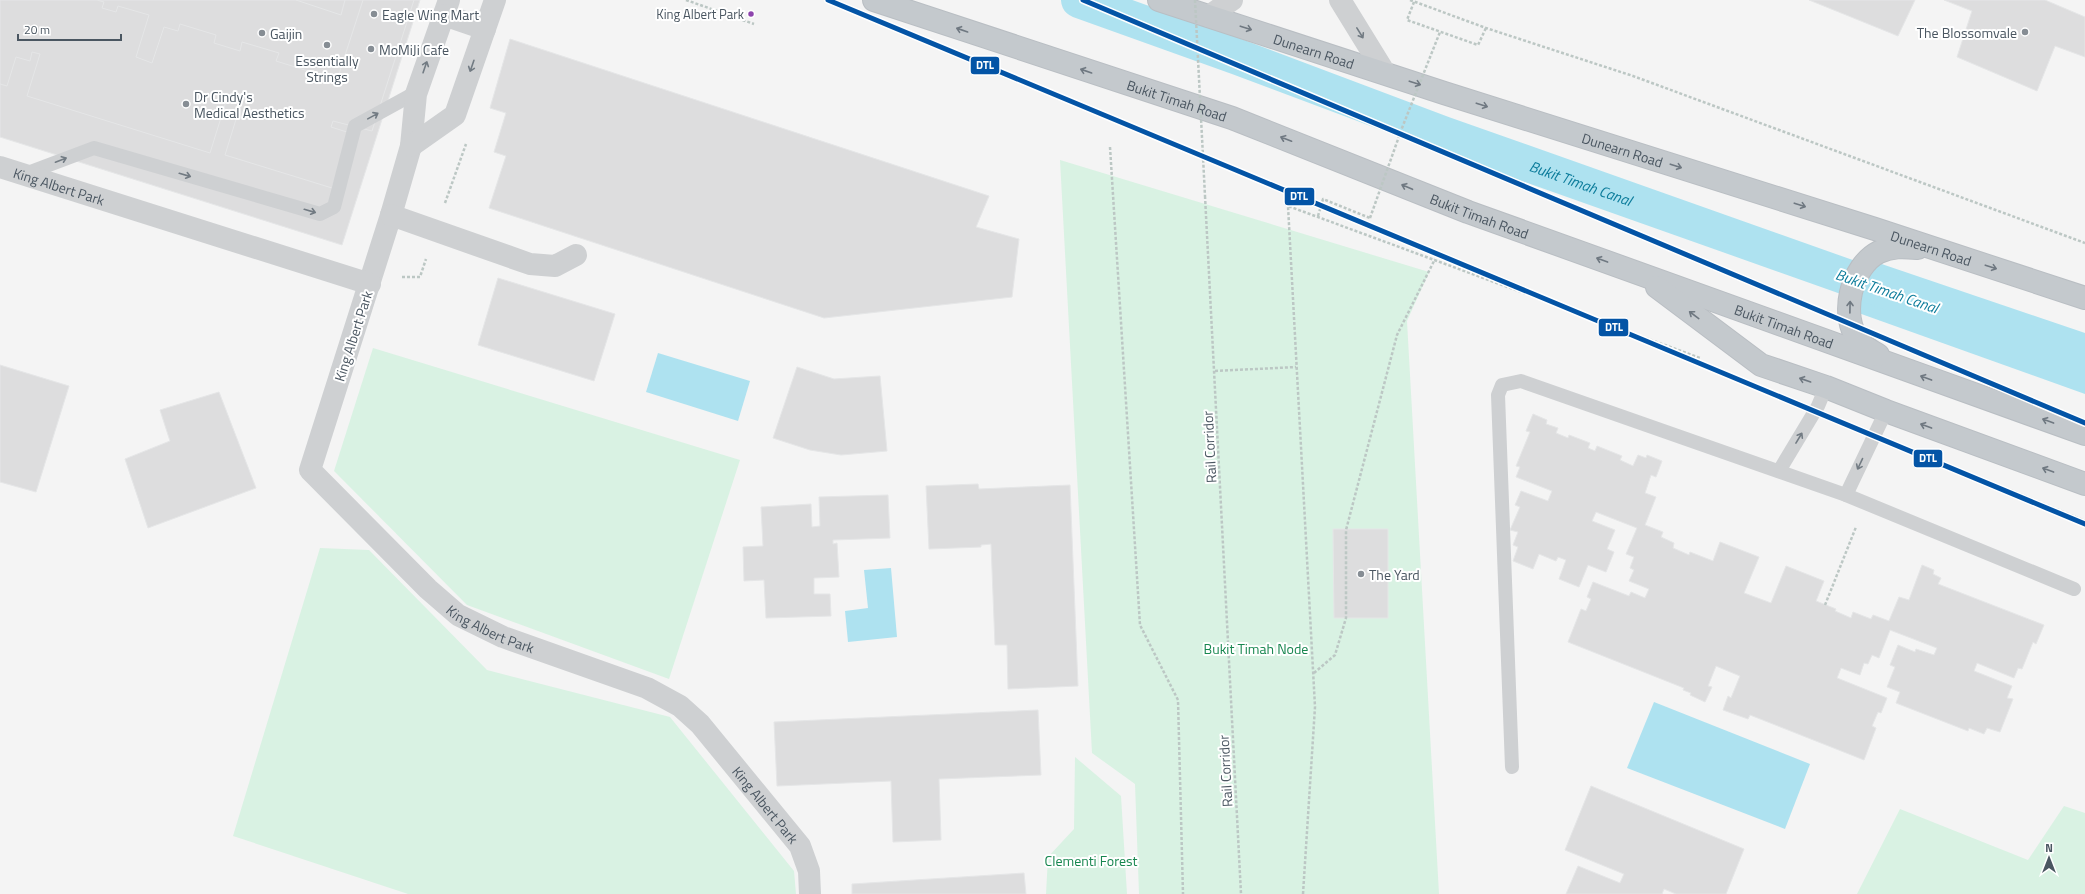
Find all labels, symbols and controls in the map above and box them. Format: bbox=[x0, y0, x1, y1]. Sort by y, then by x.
place label: Eagle Wing Mart bbox=[382, 4, 479, 25]
place label: King Albert Park bbox=[656, 4, 744, 24]
marker: Eagle Wing Mart bbox=[369, 9, 379, 19]
marker: King Albert Park bbox=[746, 9, 756, 19]
scale bar bbox=[18, 16, 121, 42]
text: 20 m bbox=[24, 20, 50, 39]
place label: The Blossomvale bbox=[1917, 22, 2017, 43]
place label: Gaijin bbox=[270, 23, 302, 44]
one-way arrow bbox=[1240, 25, 1253, 32]
one-way arrow bbox=[956, 26, 969, 33]
one-way arrow bbox=[1357, 27, 1365, 39]
marker: The Blossomvale bbox=[2020, 27, 2030, 37]
marker: Gaijin bbox=[257, 28, 267, 38]
street label: Dunearn Road bbox=[1271, 28, 1357, 74]
place label: MoMiJi Cafe bbox=[379, 39, 449, 60]
marker: Essentially Strings bbox=[322, 40, 332, 50]
marker: MoMiJi Cafe bbox=[366, 44, 376, 54]
place label: Essentially Strings bbox=[295, 50, 359, 87]
line badge: DTL bbox=[970, 56, 1000, 75]
text: DTL bbox=[976, 57, 995, 73]
one-way arrow bbox=[468, 60, 476, 72]
one-way arrow bbox=[422, 62, 430, 74]
one-way arrow bbox=[1079, 67, 1092, 74]
street label: Bukit Timah Road bbox=[1124, 74, 1230, 126]
one-way arrow bbox=[1408, 80, 1421, 87]
place label: Dr Cindy's Medical Aesthetics bbox=[194, 86, 305, 123]
marker: Dr Cindy's Medical Aesthetics bbox=[181, 99, 191, 109]
one-way arrow bbox=[1475, 101, 1487, 109]
one-way arrow bbox=[367, 112, 379, 120]
street label: Dunearn Road bbox=[1579, 127, 1666, 172]
one-way arrow bbox=[1280, 135, 1292, 143]
water label: Bukit Timah Canal bbox=[1526, 154, 1637, 212]
one-way arrow bbox=[55, 156, 67, 164]
street label: King Albert Park bbox=[11, 161, 108, 210]
one-way arrow bbox=[1670, 163, 1683, 170]
one-way arrow bbox=[179, 172, 192, 179]
one-way arrow bbox=[1401, 182, 1413, 190]
line badge: DTL bbox=[1284, 187, 1315, 206]
street label: Bukit Timah Road bbox=[1427, 187, 1532, 244]
text: DTL bbox=[1290, 188, 1309, 204]
one-way arrow bbox=[1794, 202, 1807, 209]
one-way arrow bbox=[303, 208, 316, 215]
street label: Dunearn Road bbox=[1888, 224, 1974, 271]
one-way arrow bbox=[1597, 256, 1609, 264]
water label: Bukit Timah Canal bbox=[1833, 263, 1943, 320]
one-way arrow bbox=[1984, 264, 1997, 271]
street label: King Albert Park bbox=[328, 288, 378, 384]
street label: Bukit Timah Road bbox=[1732, 298, 1837, 353]
one-way arrow bbox=[1846, 301, 1854, 314]
one-way arrow bbox=[1688, 310, 1699, 319]
line badge: DTL bbox=[1598, 318, 1629, 337]
text: DTL bbox=[1605, 319, 1624, 335]
one-way arrow bbox=[1920, 373, 1932, 381]
one-way arrow bbox=[1799, 375, 1811, 383]
street label: Rail Corridor bbox=[1197, 410, 1221, 484]
one-way arrow bbox=[2043, 417, 2055, 425]
one-way arrow bbox=[1921, 421, 1933, 429]
one-way arrow bbox=[1795, 433, 1803, 444]
line badge: DTL bbox=[1913, 449, 1943, 468]
text: DTL bbox=[1919, 450, 1938, 466]
one-way arrow bbox=[1856, 457, 1863, 469]
one-way arrow bbox=[2043, 466, 2055, 474]
place label: The Yard bbox=[1369, 564, 1420, 585]
marker: The Yard bbox=[1356, 569, 1366, 579]
street label: King Albert Park bbox=[442, 599, 538, 658]
park label: Bukit Timah Node bbox=[1204, 638, 1308, 659]
street label: Rail Corridor bbox=[1213, 734, 1237, 808]
street label: King Albert Park bbox=[728, 761, 804, 848]
north arrow bbox=[2029, 838, 2069, 878]
text: N bbox=[2045, 840, 2053, 856]
park label: Clementi Forest bbox=[1045, 850, 1138, 871]

